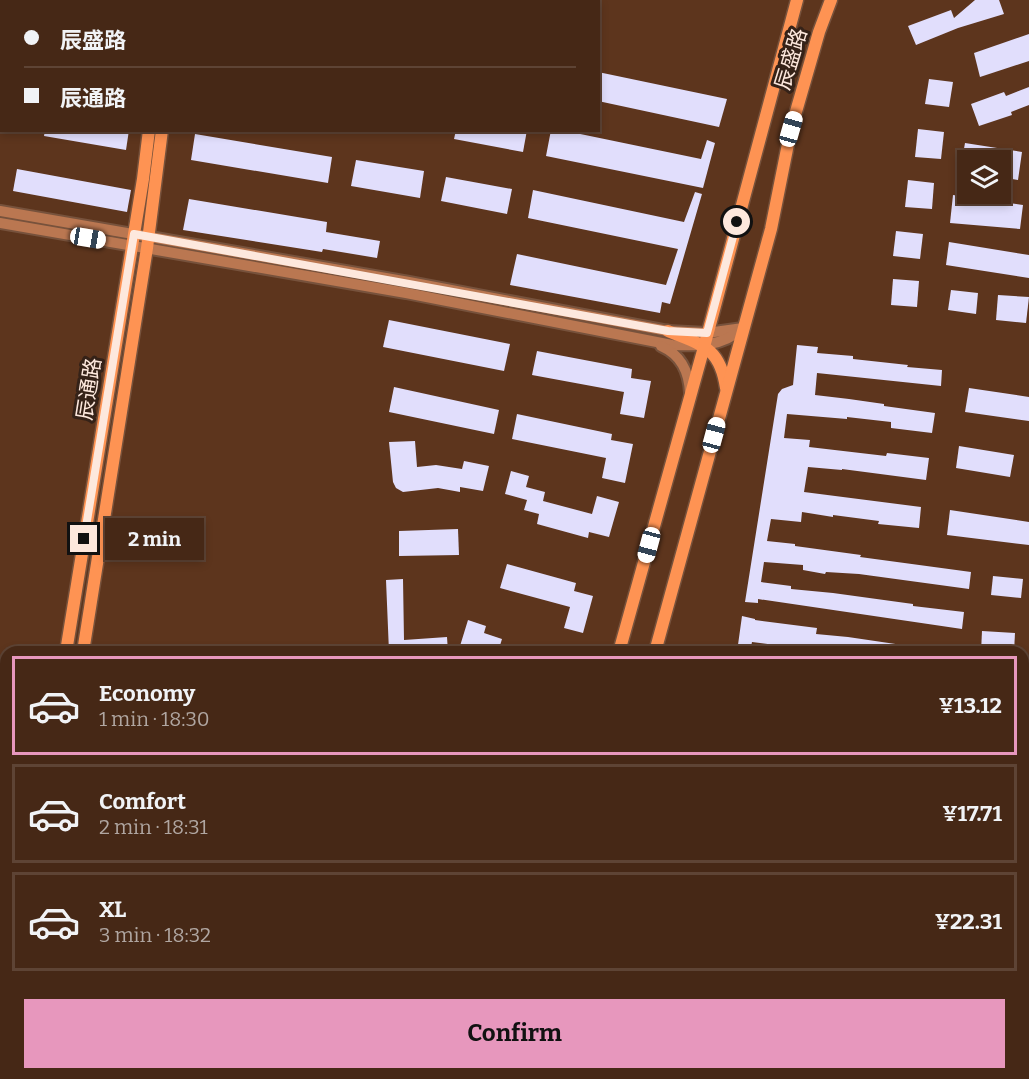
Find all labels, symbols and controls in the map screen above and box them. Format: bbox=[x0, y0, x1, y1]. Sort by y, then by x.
street label: 辰盛路 bbox=[769, 25, 813, 93]
text: 辰盛路 bbox=[60, 27, 126, 54]
text: 辰通路 bbox=[60, 85, 126, 112]
car bbox=[777, 109, 805, 149]
map controls bbox=[957, 150, 1011, 204]
button: layers bbox=[957, 150, 1011, 204]
route start bbox=[723, 208, 750, 235]
car bbox=[69, 226, 107, 250]
street label: 辰通路 bbox=[71, 356, 107, 422]
car bbox=[701, 415, 727, 455]
callout: 2 min bbox=[105, 518, 204, 560]
route end bbox=[70, 525, 97, 552]
car bbox=[636, 525, 662, 565]
text: 2 min bbox=[128, 527, 181, 551]
icon: car bbox=[27, 679, 81, 733]
text: Economy bbox=[99, 680, 195, 707]
text: ¥13.12 bbox=[939, 692, 1002, 719]
text: 1 min · 18:30 bbox=[99, 707, 210, 731]
icon: car bbox=[27, 787, 81, 841]
text: Comfort bbox=[99, 788, 186, 815]
text: ¥17.71 bbox=[942, 800, 1002, 827]
text: 2 min · 18:31 bbox=[99, 815, 208, 839]
icon: car bbox=[27, 895, 81, 949]
text: XL bbox=[99, 896, 126, 923]
text: ¥22.31 bbox=[935, 908, 1002, 935]
text: 3 min · 18:32 bbox=[99, 923, 211, 947]
button: Confirm bbox=[24, 999, 1005, 1068]

